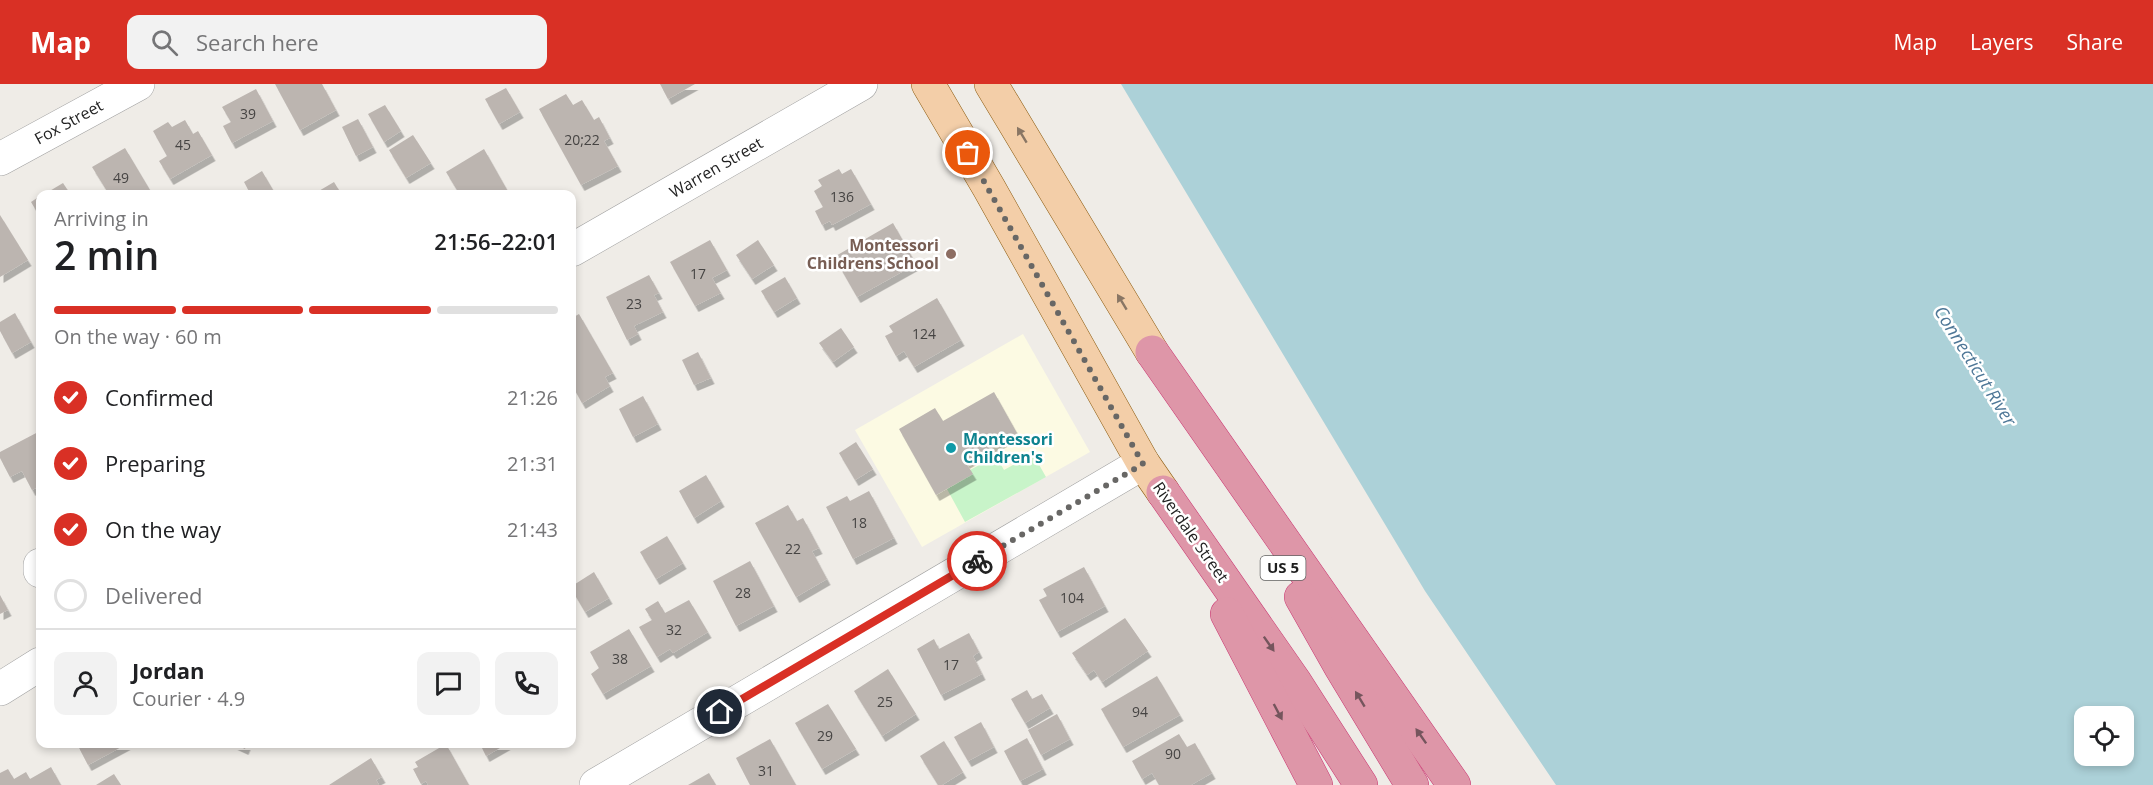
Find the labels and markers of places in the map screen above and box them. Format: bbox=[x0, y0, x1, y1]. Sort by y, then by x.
pin bbox=[942, 127, 993, 178]
place label: Montessori Childrens School bbox=[807, 234, 939, 274]
marker: Montessori Childrens School bbox=[944, 247, 958, 261]
place label: Montessori Children's bbox=[963, 428, 1053, 468]
marker: Montessori Children's bbox=[944, 441, 958, 455]
pin bbox=[694, 686, 745, 737]

